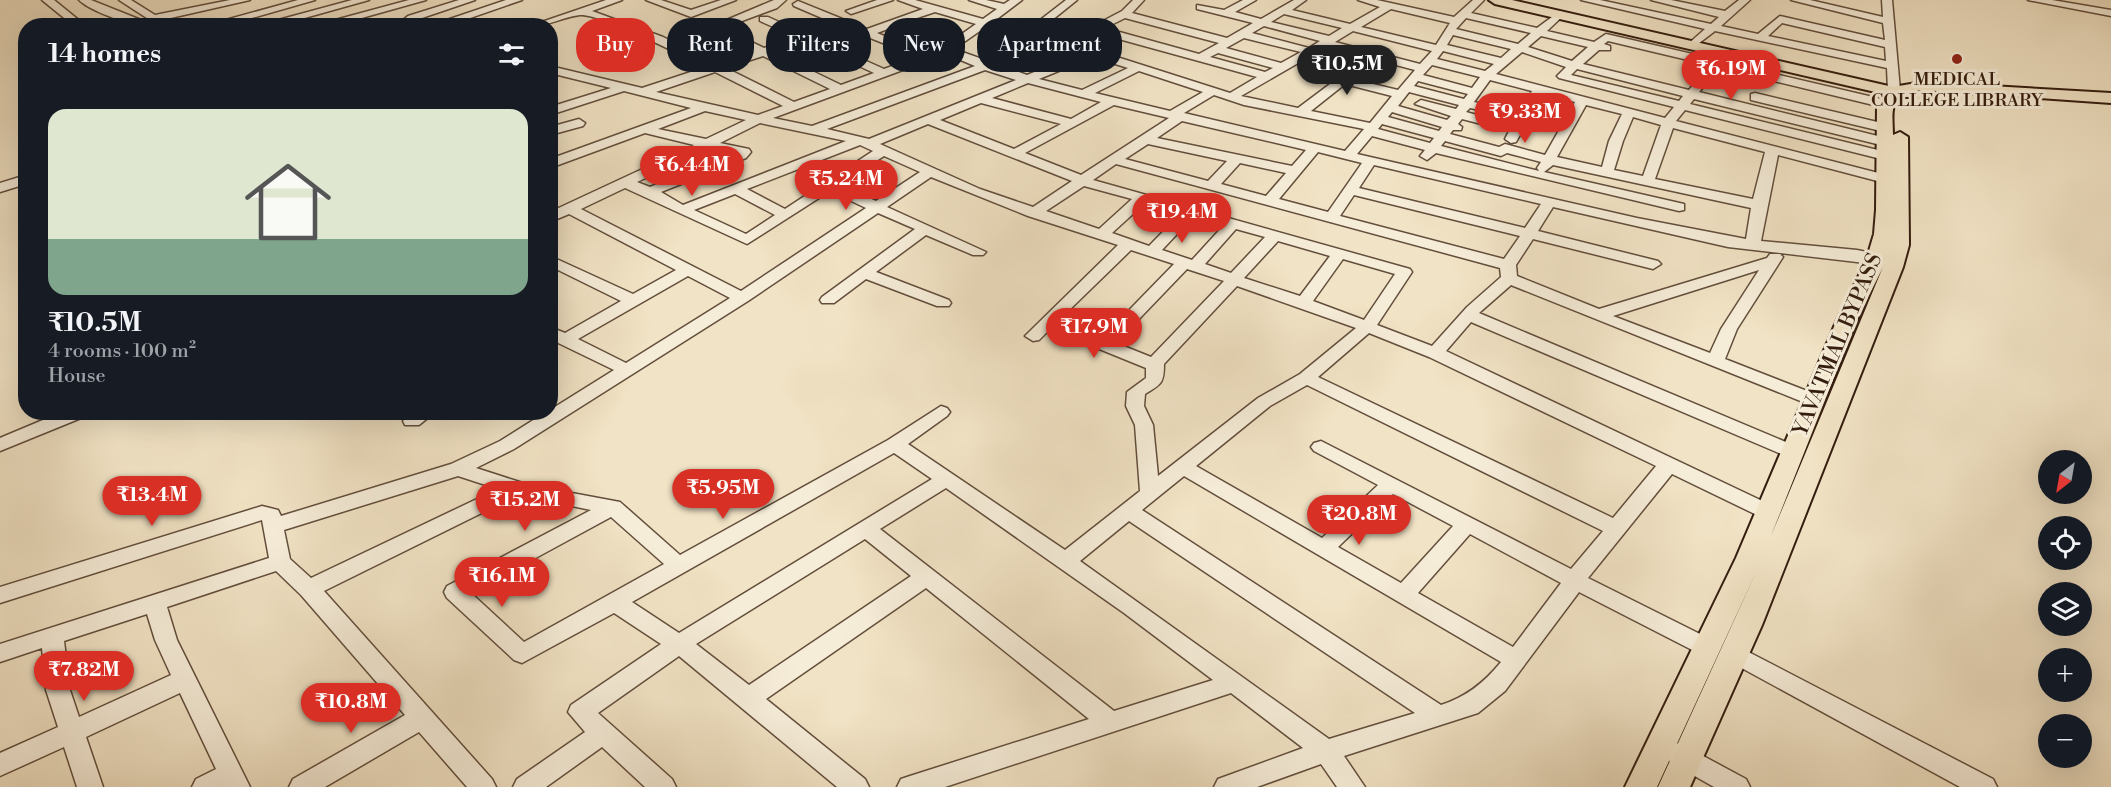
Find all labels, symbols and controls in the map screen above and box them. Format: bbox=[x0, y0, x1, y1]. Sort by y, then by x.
chip: Buy bbox=[576, 18, 655, 72]
chip: Rent bbox=[667, 18, 754, 72]
chip: Filters bbox=[766, 18, 871, 72]
chip: New bbox=[883, 18, 965, 72]
chip: Apartment bbox=[977, 18, 1122, 72]
text: 14 homes bbox=[48, 38, 161, 70]
icon: filters bbox=[495, 38, 528, 71]
pin: ₹10.5M bbox=[1298, 45, 1396, 96]
pin: ₹6.19M bbox=[1682, 50, 1780, 101]
text: ₹10.5M bbox=[1311, 52, 1383, 77]
marker: MEDICAL COLLEGE LIBRARY bbox=[1950, 52, 1964, 66]
text: ₹6.19M bbox=[1696, 57, 1766, 82]
place label: MEDICAL COLLEGE LIBRARY bbox=[1871, 68, 2044, 112]
pin: ₹9.33M bbox=[1476, 93, 1574, 144]
text: ₹9.33M bbox=[1489, 100, 1561, 125]
pin: ₹6.44M bbox=[643, 146, 741, 197]
icon: home bbox=[234, 148, 342, 256]
text: ₹6.44M bbox=[654, 153, 730, 178]
pin: ₹5.24M bbox=[797, 160, 895, 211]
text: ₹5.24M bbox=[809, 167, 883, 192]
pin: ₹19.4M bbox=[1133, 193, 1231, 244]
text: ₹19.4M bbox=[1146, 200, 1218, 225]
street label: YAVATMAL BYPASS bbox=[1787, 249, 1888, 442]
text: ₹10.5M bbox=[48, 307, 142, 339]
pin: ₹17.9M bbox=[1045, 308, 1143, 359]
text: ₹17.9M bbox=[1060, 315, 1128, 340]
text: 4 rooms · 100 m² bbox=[48, 339, 196, 364]
text: House bbox=[48, 364, 106, 389]
north arrow bbox=[2038, 450, 2092, 504]
map controls bbox=[2038, 450, 2092, 768]
pin: ₹5.95M bbox=[674, 469, 772, 520]
pin: ₹13.4M bbox=[103, 476, 201, 527]
text: ₹5.95M bbox=[686, 476, 760, 501]
pin: ₹15.2M bbox=[476, 481, 574, 532]
text: ₹13.4M bbox=[116, 483, 188, 508]
text: ₹15.2M bbox=[490, 488, 560, 513]
pin: ₹20.8M bbox=[1310, 495, 1408, 546]
text: ₹20.8M bbox=[1321, 502, 1397, 527]
button: locate bbox=[2038, 516, 2092, 570]
pin: ₹16.1M bbox=[453, 557, 551, 608]
text: ₹16.1M bbox=[468, 564, 536, 589]
button: layers bbox=[2038, 582, 2092, 636]
button: + bbox=[2038, 648, 2092, 702]
pin: ₹7.82M bbox=[35, 651, 133, 702]
text: ₹7.82M bbox=[48, 658, 120, 683]
pin: ₹10.8M bbox=[302, 683, 400, 734]
text: ₹10.8M bbox=[315, 690, 387, 715]
button: − bbox=[2038, 714, 2092, 768]

